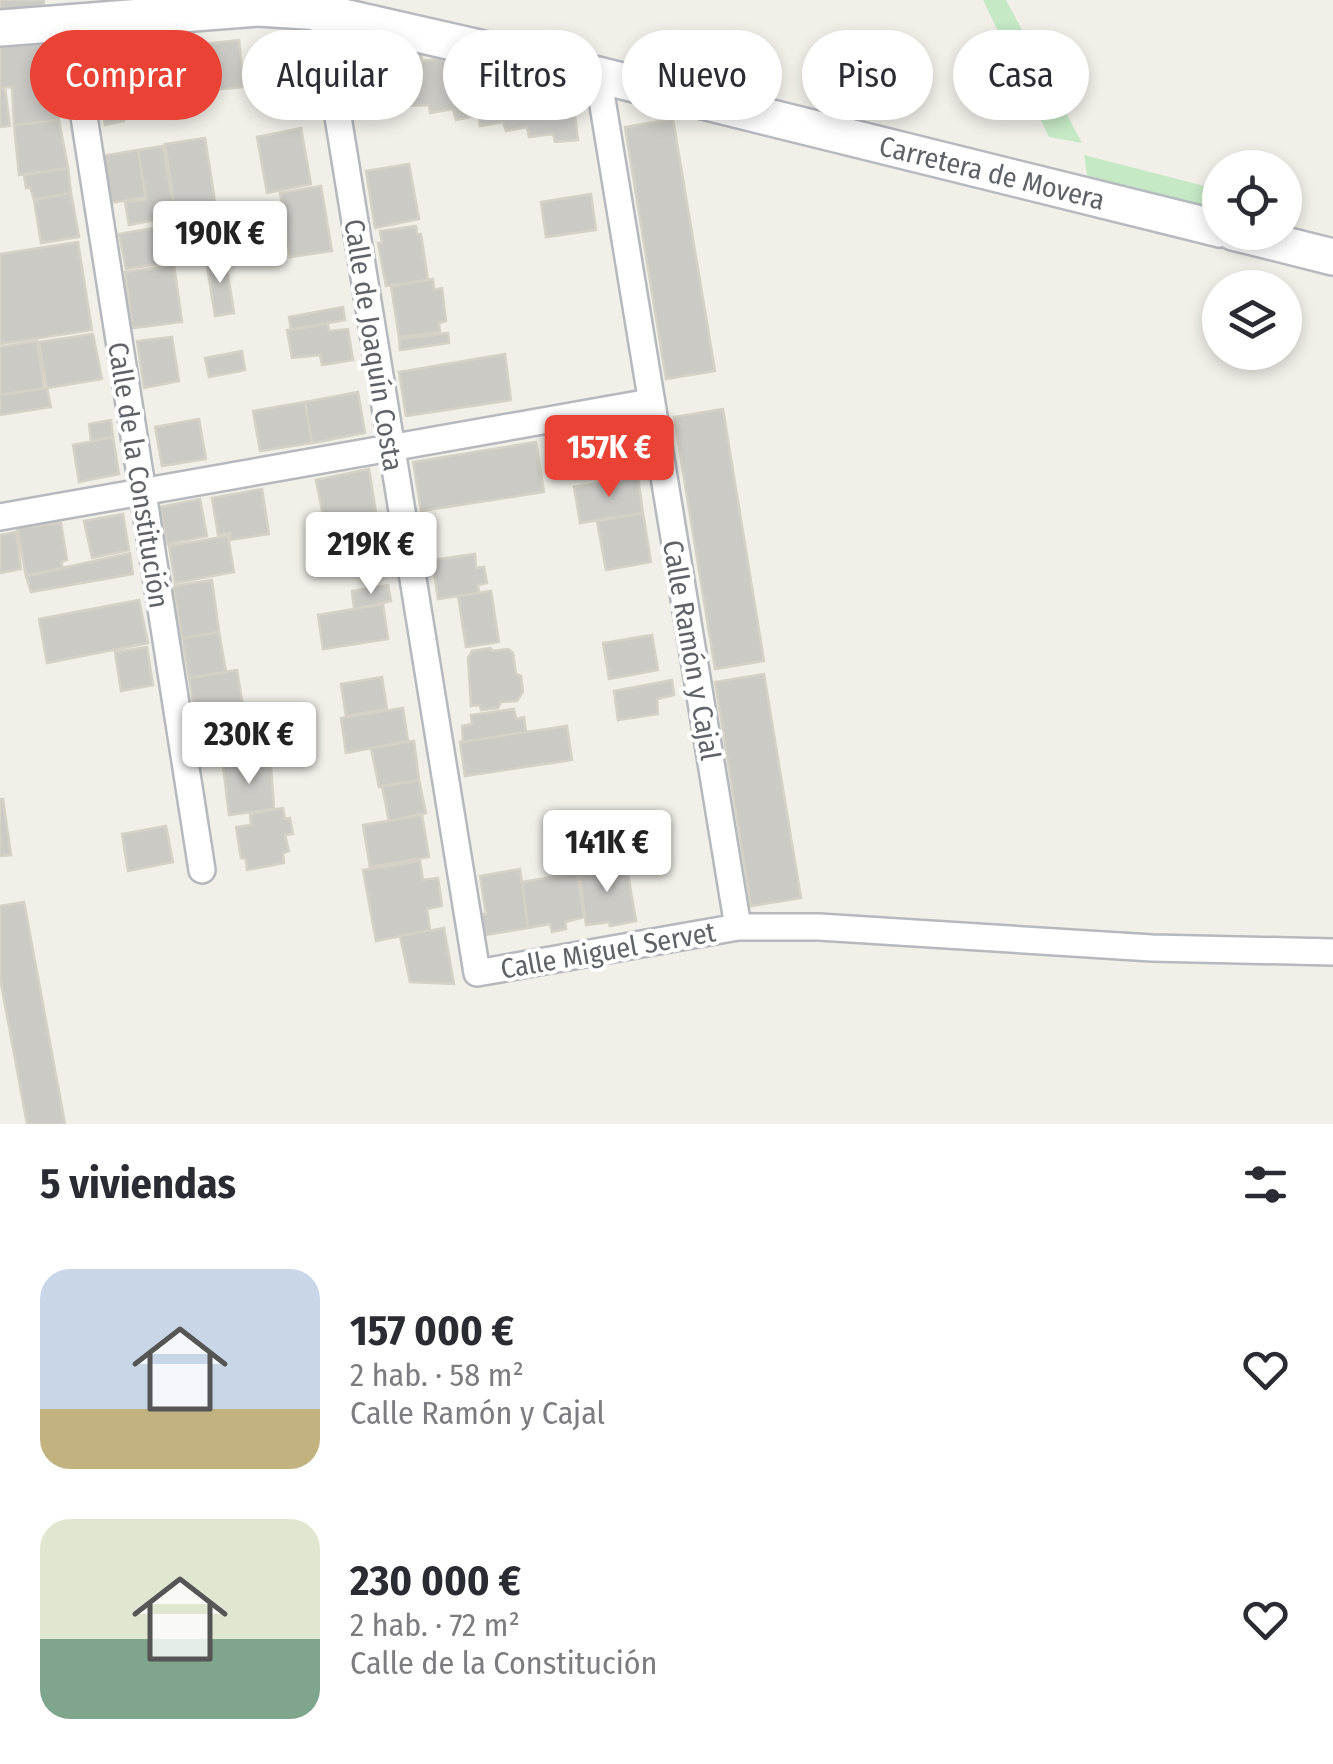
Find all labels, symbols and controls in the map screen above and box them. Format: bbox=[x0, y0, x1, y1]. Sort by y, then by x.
chip: Comprar bbox=[30, 30, 222, 120]
chip: Alquilar bbox=[242, 30, 423, 120]
chip: Filtros bbox=[443, 30, 602, 120]
chip: Nuevo bbox=[622, 30, 782, 120]
chip: Piso bbox=[802, 30, 933, 120]
chip: Casa bbox=[953, 30, 1089, 120]
street label: Carretera de Movera bbox=[876, 129, 1108, 217]
map controls bbox=[1202, 150, 1302, 370]
button: locate bbox=[1202, 150, 1302, 250]
pin: 190K € bbox=[139, 201, 301, 286]
text: 190K € bbox=[175, 214, 265, 252]
street label: Calle de Joaquín Costa bbox=[337, 217, 410, 473]
button: layers bbox=[1202, 270, 1302, 370]
street label: Calle de la Constitución bbox=[101, 340, 176, 611]
pin: 157K € bbox=[528, 415, 690, 500]
text: 157K € bbox=[567, 428, 651, 466]
pin: 219K € bbox=[290, 512, 452, 597]
text: 219K € bbox=[328, 525, 414, 563]
street label: Calle Ramón y Cajal bbox=[656, 537, 727, 763]
pin: 230K € bbox=[168, 702, 330, 787]
text: 230K € bbox=[204, 715, 294, 753]
pin: 141K € bbox=[526, 810, 688, 895]
text: 141K € bbox=[565, 823, 649, 861]
street label: Calle Miguel Servet bbox=[498, 915, 719, 986]
icon: filters bbox=[1238, 1157, 1293, 1212]
text: 5 viviendas bbox=[40, 1159, 236, 1209]
text: 157 000 € bbox=[350, 1306, 514, 1356]
icon: home bbox=[120, 1309, 240, 1429]
icon: heart bbox=[1238, 1342, 1293, 1397]
text: 2 hab. · 58 m² bbox=[350, 1356, 524, 1394]
text: Calle Ramón y Cajal bbox=[350, 1394, 605, 1432]
text: 230 000 € bbox=[350, 1556, 521, 1606]
icon: home bbox=[120, 1559, 240, 1679]
icon: heart bbox=[1238, 1592, 1293, 1647]
text: 2 hab. · 72 m² bbox=[350, 1606, 520, 1644]
text: Calle de la Constitución bbox=[350, 1644, 658, 1682]

